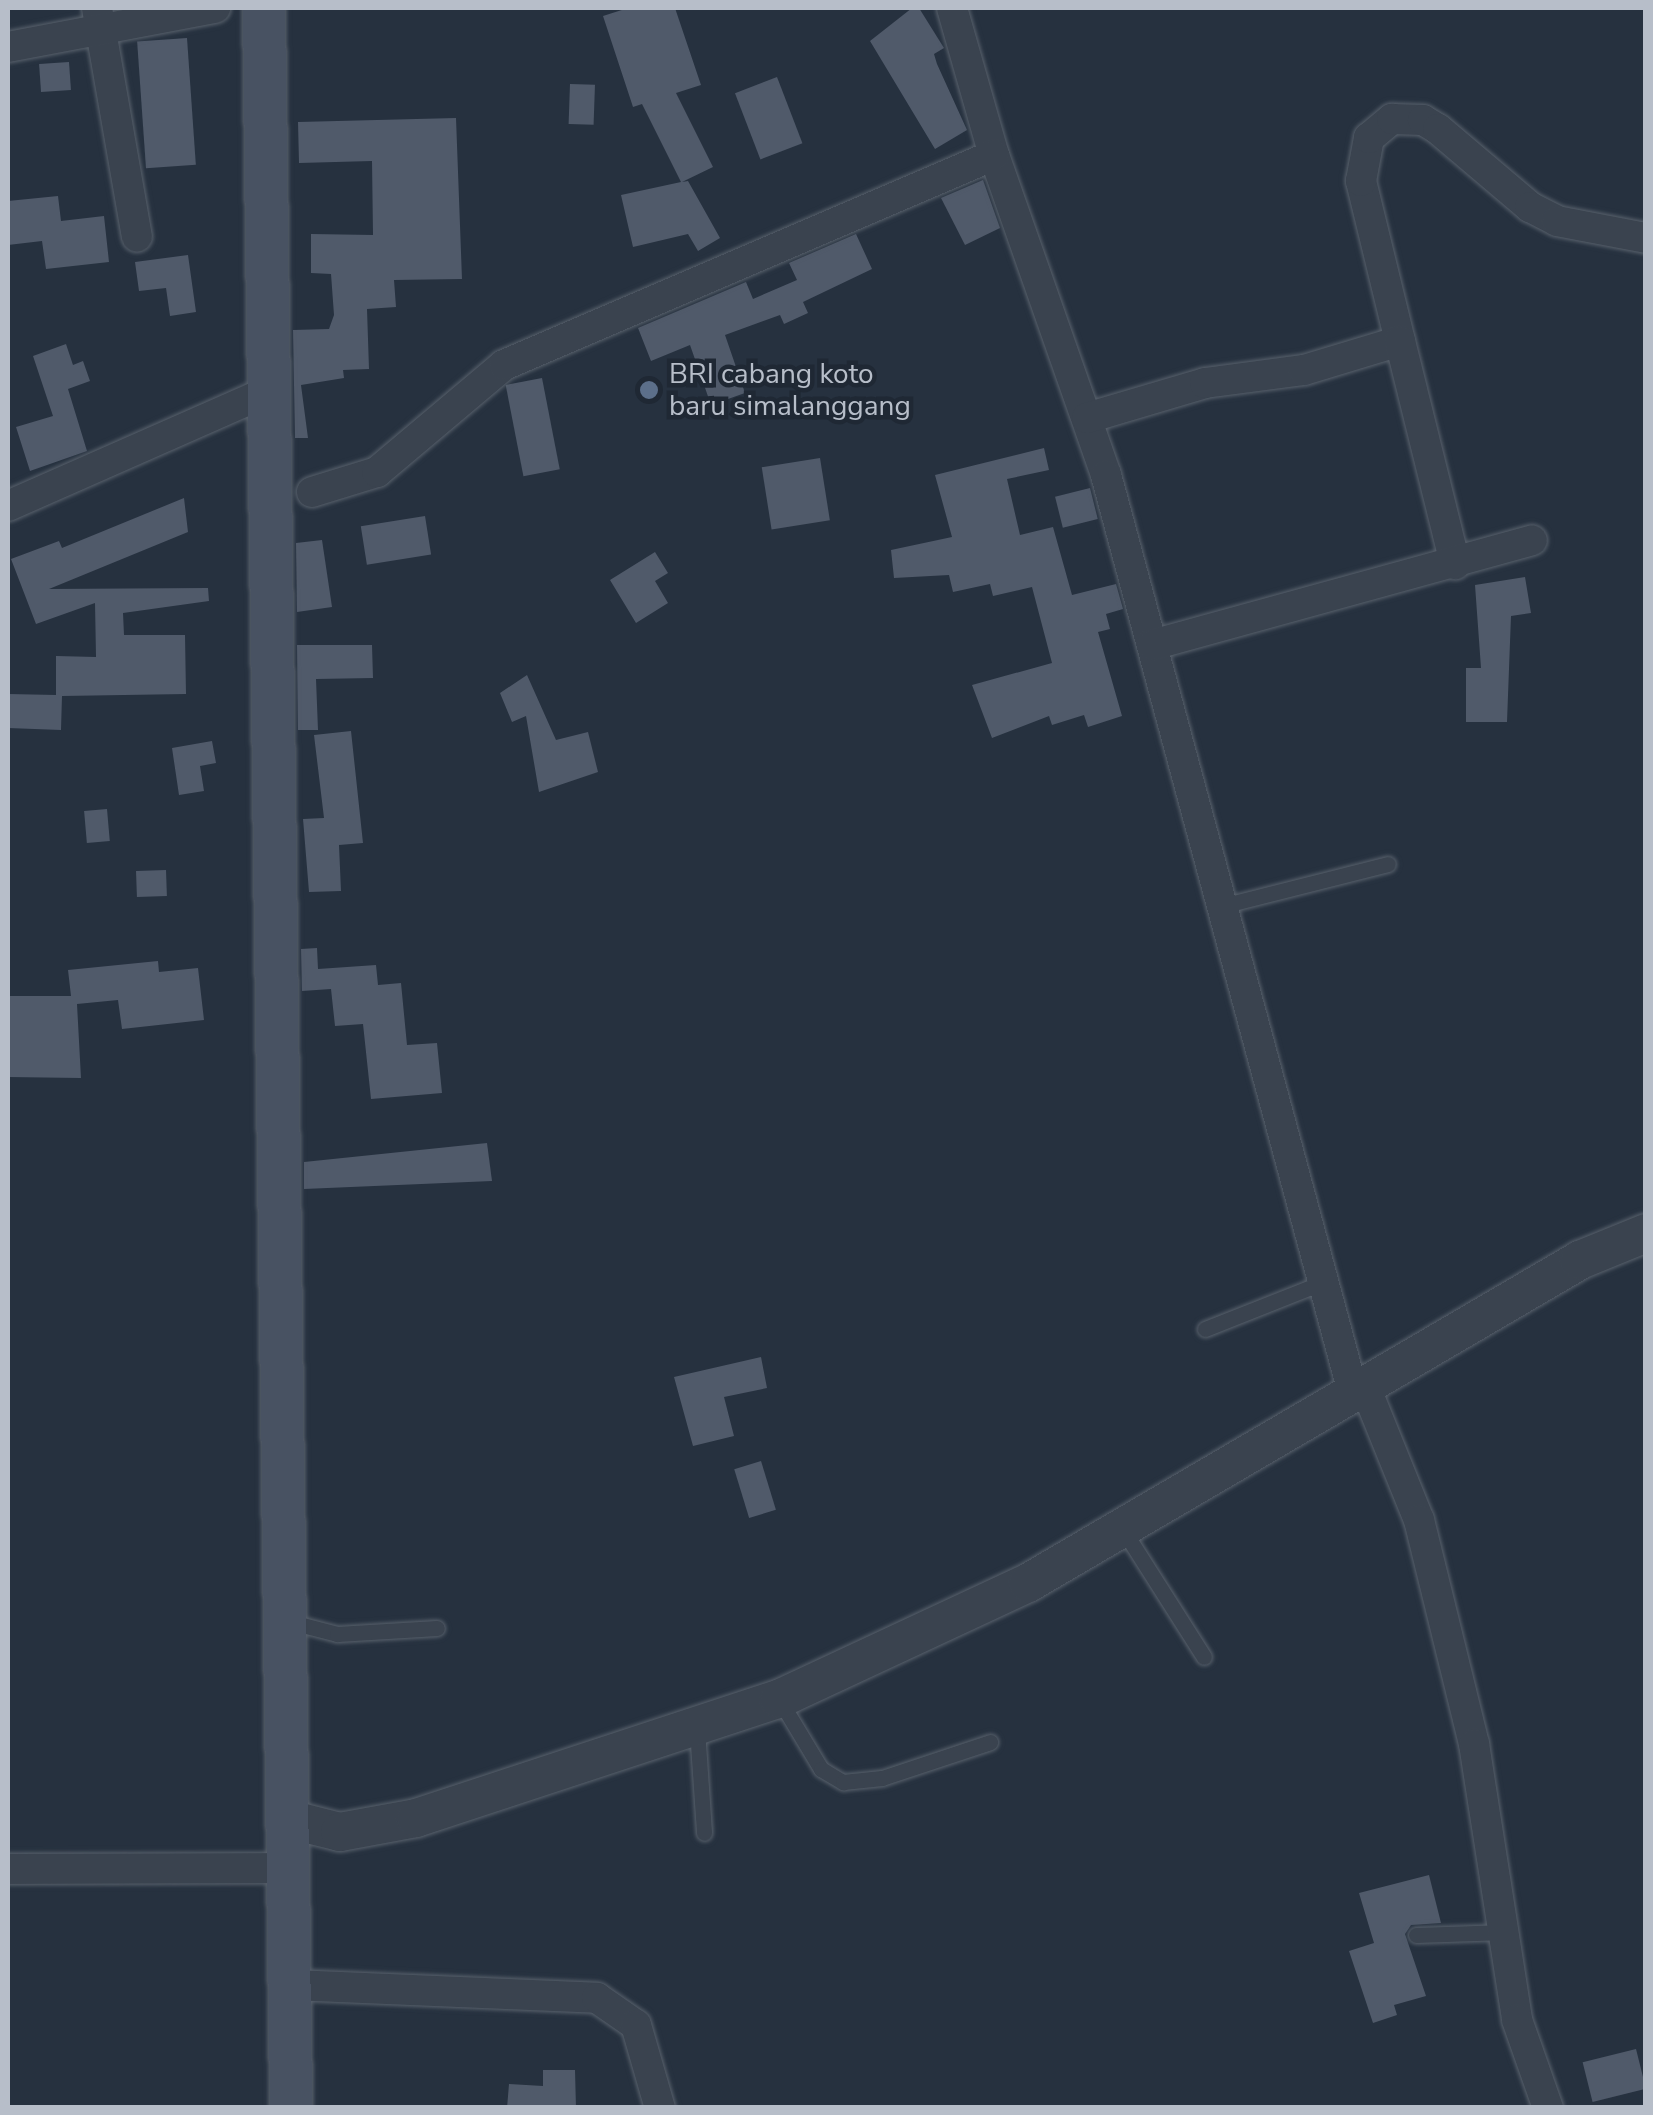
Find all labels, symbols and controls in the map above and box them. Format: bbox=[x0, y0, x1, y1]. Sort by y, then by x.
place label: BRI cabang koto baru simalanggang bbox=[669, 357, 911, 423]
marker: BRI cabang koto baru simalanggang bbox=[638, 379, 660, 401]

